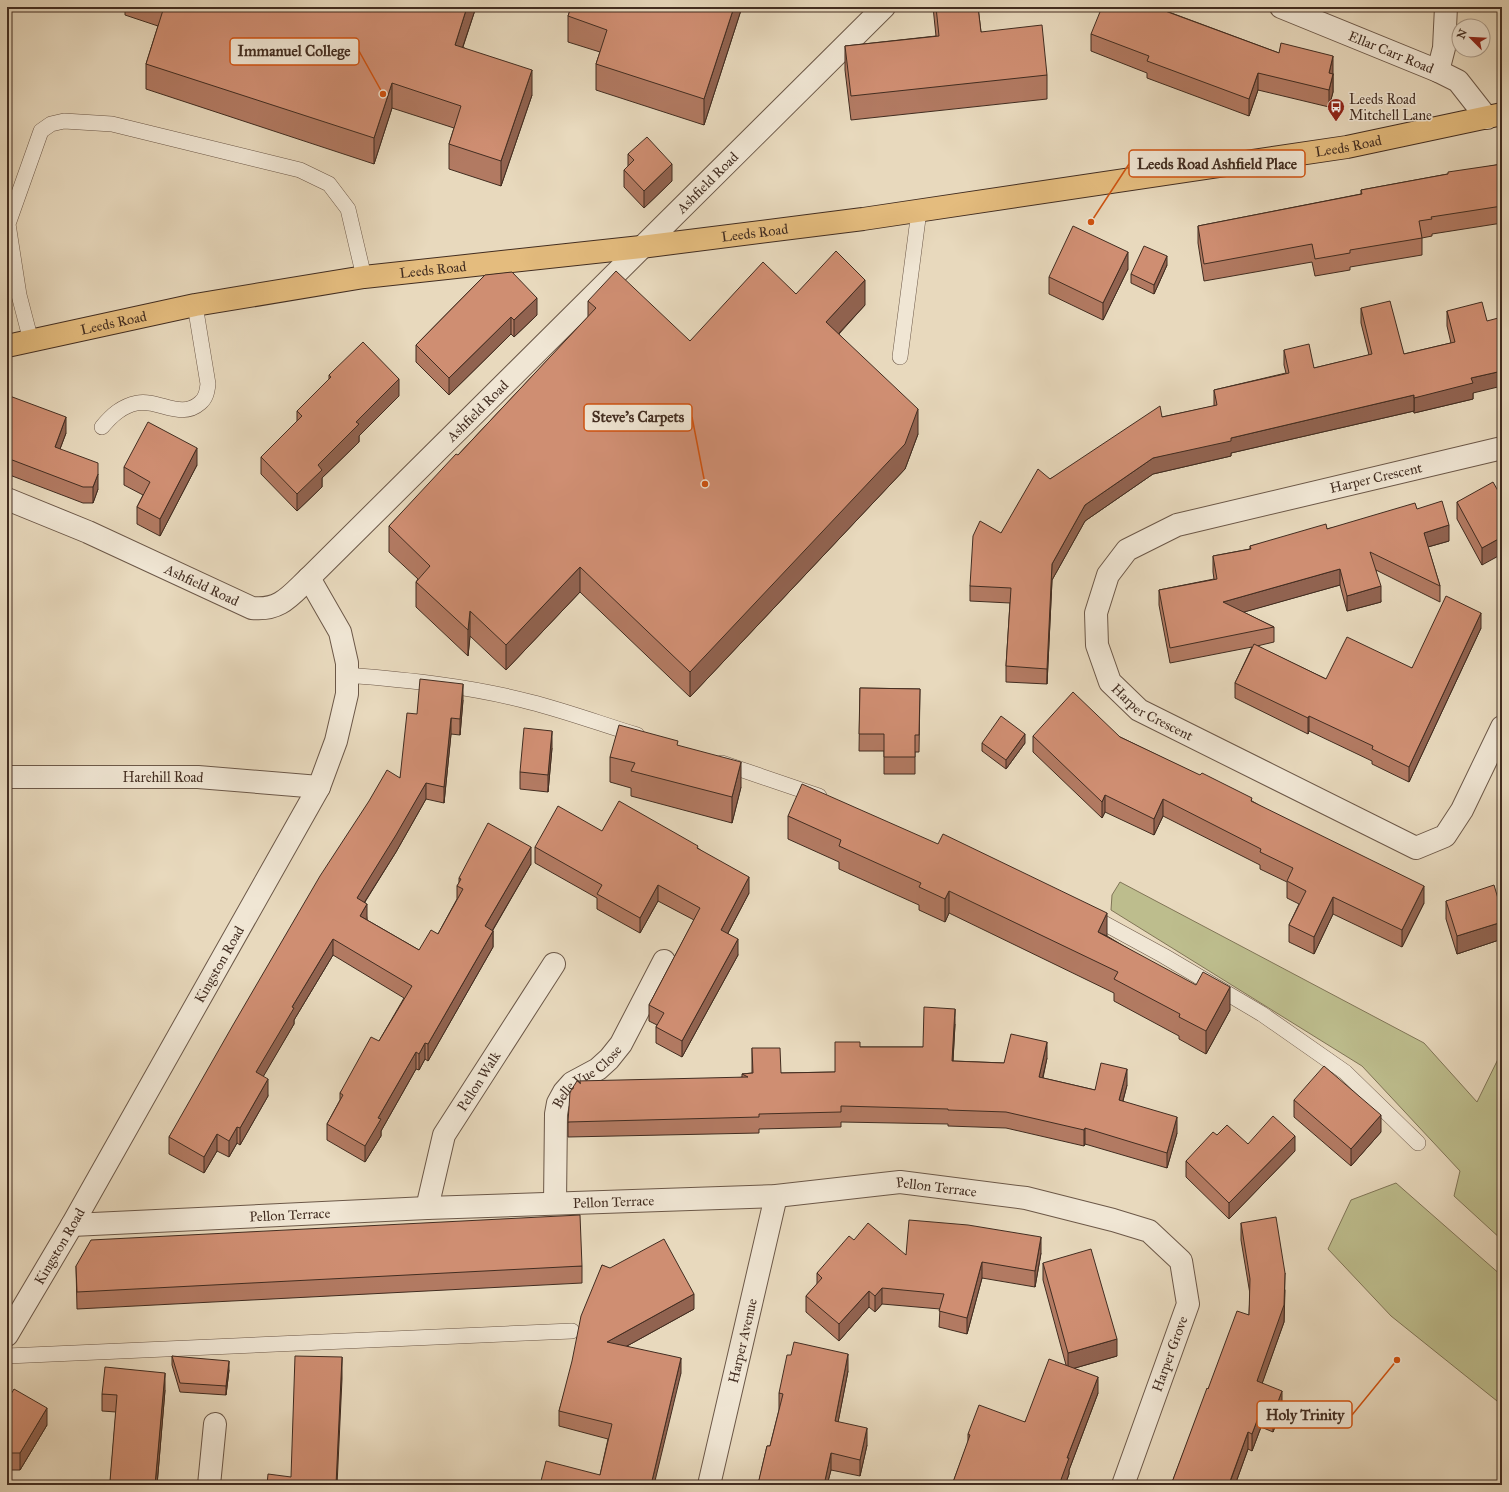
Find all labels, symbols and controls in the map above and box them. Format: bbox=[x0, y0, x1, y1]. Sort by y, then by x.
north arrow bbox=[1451, 18, 1491, 58]
street label: Ellar Carr Road bbox=[1346, 27, 1436, 77]
text: N bbox=[1454, 27, 1470, 41]
callout: Immanuel College bbox=[230, 38, 359, 65]
text: Immanuel College bbox=[238, 42, 351, 61]
place label: Leeds Road Mitchell Lane bbox=[1349, 91, 1432, 124]
bus stop icon: Leeds Road Mitchell Lane bbox=[1326, 97, 1346, 122]
street label: Leeds Road bbox=[1314, 131, 1383, 160]
street label: Ashfield Road bbox=[672, 148, 742, 217]
callout: Leeds Road Ashfield Place bbox=[1129, 150, 1305, 177]
text: Leeds Road Ashfield Place bbox=[1137, 155, 1298, 173]
street label: Leeds Road bbox=[720, 220, 789, 245]
street label: Leeds Road bbox=[399, 257, 467, 282]
street label: Leeds Road bbox=[79, 307, 148, 338]
street label: Ashfield Road bbox=[442, 377, 512, 446]
callout: Steve's Carpets bbox=[584, 404, 692, 431]
text: Steve's Carpets bbox=[592, 408, 685, 427]
street label: Harper Crescent bbox=[1328, 459, 1424, 497]
street label: Ashfield Road bbox=[161, 560, 242, 609]
street label: Harper Crescent bbox=[1108, 680, 1196, 744]
street label: Harehill Road bbox=[122, 768, 204, 786]
street label: Kingston Road bbox=[191, 923, 247, 1006]
street label: Belle Vue Close bbox=[548, 1042, 625, 1111]
street label: Pellon Walk bbox=[453, 1048, 504, 1114]
street label: Pellon Terrace bbox=[895, 1173, 978, 1200]
street label: Pellon Terrace bbox=[573, 1192, 655, 1211]
street label: Pellon Terrace bbox=[249, 1204, 331, 1225]
street label: Kingston Road bbox=[30, 1205, 88, 1288]
street label: Harper Avenue bbox=[724, 1297, 761, 1385]
street label: Harper Grove bbox=[1148, 1314, 1192, 1394]
callout: Holy Trinity bbox=[1257, 1401, 1352, 1428]
text: Holy Trinity bbox=[1266, 1406, 1345, 1425]

